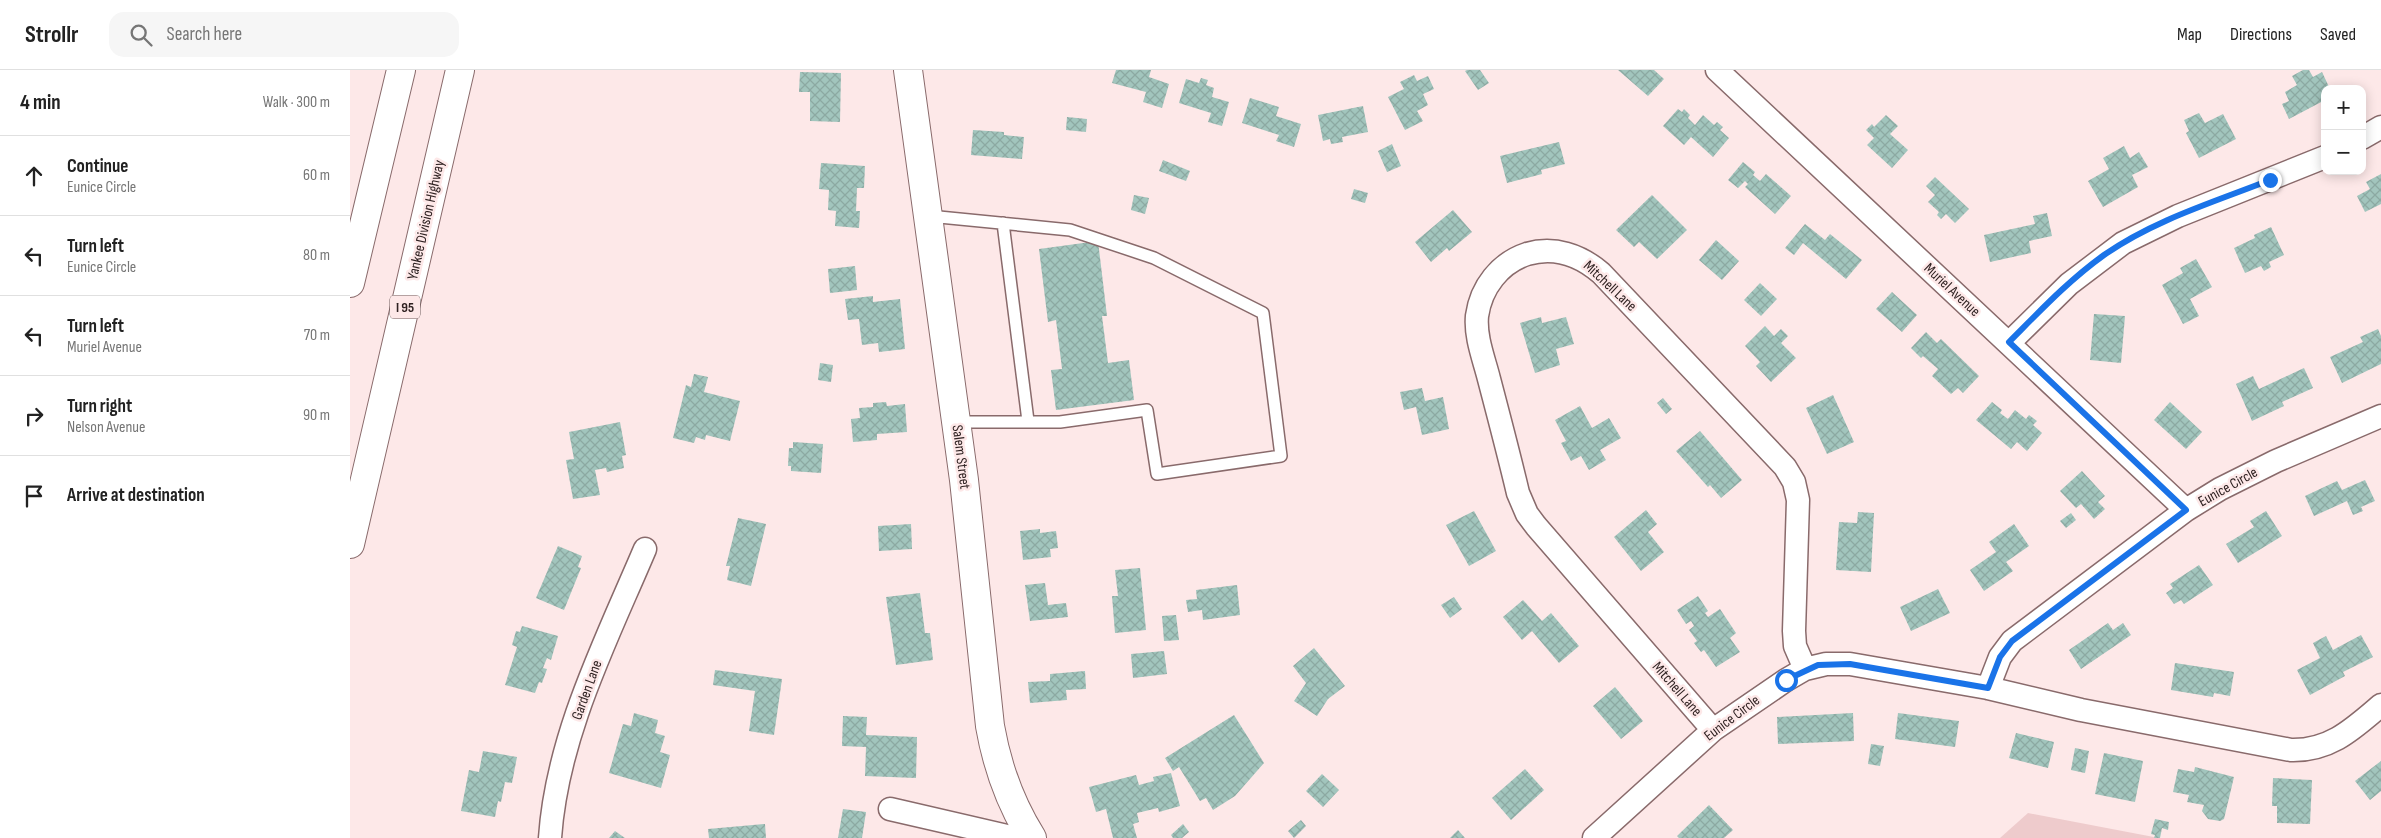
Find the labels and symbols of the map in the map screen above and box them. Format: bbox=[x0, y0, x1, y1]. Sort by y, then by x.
street label: Yankee Division Highway bbox=[403, 158, 449, 282]
route end bbox=[2259, 169, 2282, 192]
street label: Mitchell Lane bbox=[1579, 256, 1641, 316]
street label: Muriel Avenue bbox=[1920, 259, 1984, 321]
road number: I 95 bbox=[390, 296, 420, 318]
street label: Salem Street bbox=[948, 424, 974, 491]
street label: Eunice Circle bbox=[2195, 463, 2261, 511]
street label: Garden Lane bbox=[567, 658, 607, 722]
street label: Mitchell Lane bbox=[1648, 658, 1706, 720]
route start bbox=[1775, 669, 1798, 692]
street label: Eunice Circle bbox=[1700, 691, 1764, 745]

